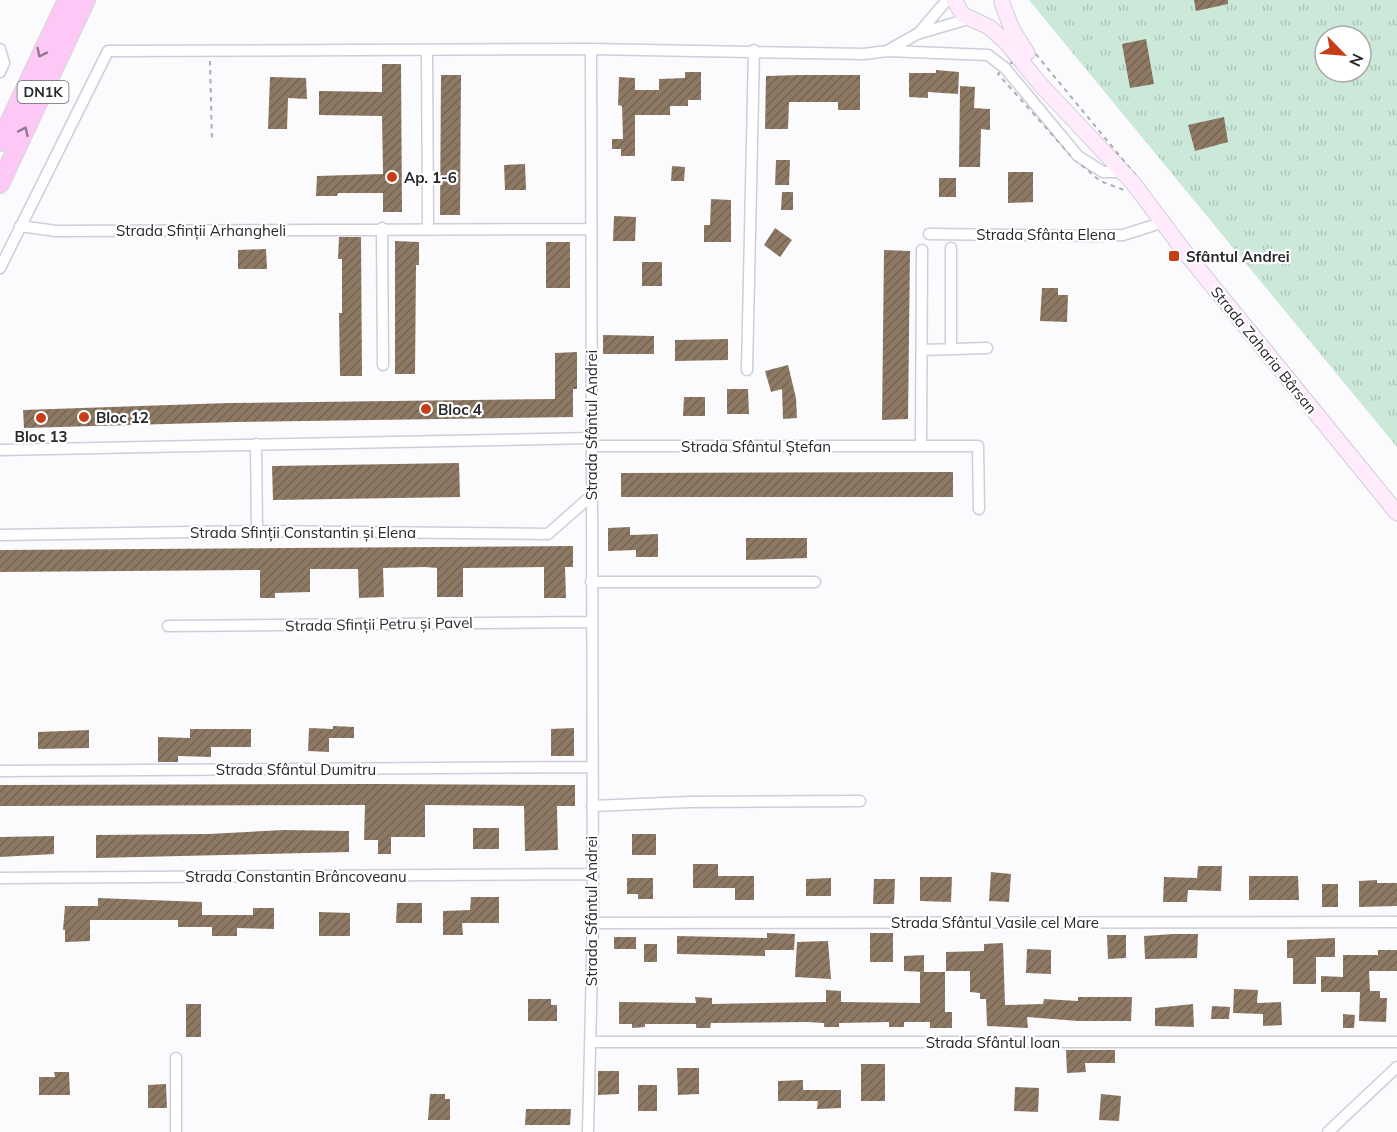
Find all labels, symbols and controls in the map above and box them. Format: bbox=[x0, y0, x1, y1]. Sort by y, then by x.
north arrow bbox=[1313, 24, 1373, 84]
one-way arrow bbox=[37, 46, 49, 57]
text: N bbox=[1345, 51, 1368, 70]
road number: DN1K bbox=[18, 81, 68, 103]
one-way arrow bbox=[17, 126, 29, 137]
place label: Ap. 1-6 bbox=[404, 168, 457, 187]
marker: Ap. 1-6 bbox=[385, 170, 399, 184]
street label: Strada Sfinții Arhangheli bbox=[116, 221, 286, 240]
street label: Strada Sfânta Elena bbox=[976, 225, 1116, 244]
place label: Sfântul Andrei bbox=[1186, 247, 1290, 266]
marker: Sfântul Andrei bbox=[1167, 249, 1181, 263]
street label: Strada Zaharia Bârsan bbox=[1207, 283, 1321, 417]
street label: Strada Sfântul Andrei bbox=[582, 350, 601, 500]
place label: Bloc 4 bbox=[438, 400, 482, 419]
marker: Bloc 4 bbox=[419, 402, 433, 416]
place label: Bloc 12 bbox=[96, 408, 149, 427]
marker: Bloc 12 bbox=[77, 410, 91, 424]
marker: Bloc 13 bbox=[34, 411, 48, 425]
place label: Bloc 13 bbox=[15, 427, 67, 446]
street label: Strada Sfântul Ștefan bbox=[681, 437, 831, 456]
street label: Strada Sfinții Constantin și Elena bbox=[190, 523, 416, 542]
street label: Strada Sfinții Petru și Pavel bbox=[285, 613, 473, 635]
street label: Strada Sfântul Dumitru bbox=[216, 760, 376, 779]
street label: Strada Sfântul Andrei bbox=[582, 836, 601, 986]
street label: Strada Constantin Brâncoveanu bbox=[185, 867, 407, 886]
street label: Strada Sfântul Vasile cel Mare bbox=[891, 913, 1099, 932]
street label: Strada Sfântul Ioan bbox=[926, 1033, 1060, 1052]

